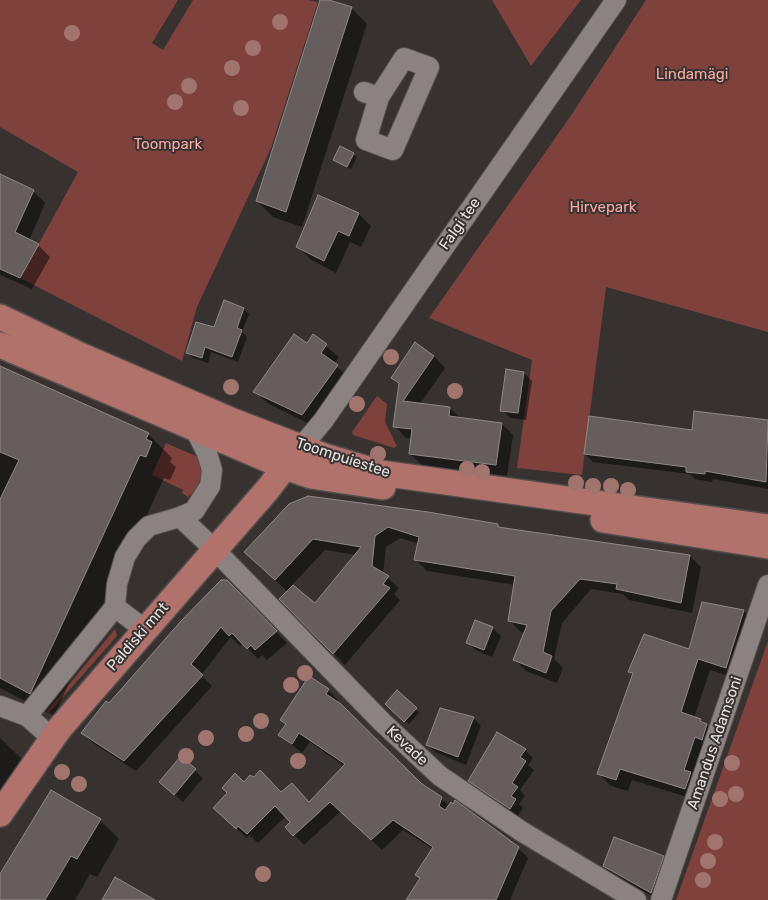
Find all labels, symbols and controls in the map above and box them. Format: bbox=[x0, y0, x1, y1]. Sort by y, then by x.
park label: Lindamägi bbox=[656, 66, 728, 84]
park label: Toompark bbox=[134, 136, 202, 154]
street label: Falgi tee bbox=[436, 195, 484, 253]
park label: Hirvepark bbox=[569, 199, 637, 217]
street label: Toompuiestee bbox=[294, 434, 392, 482]
street label: Paldiski mnt bbox=[103, 599, 173, 675]
street label: Amandus Adamsoni bbox=[684, 674, 746, 812]
street label: Kevade bbox=[382, 722, 432, 770]

